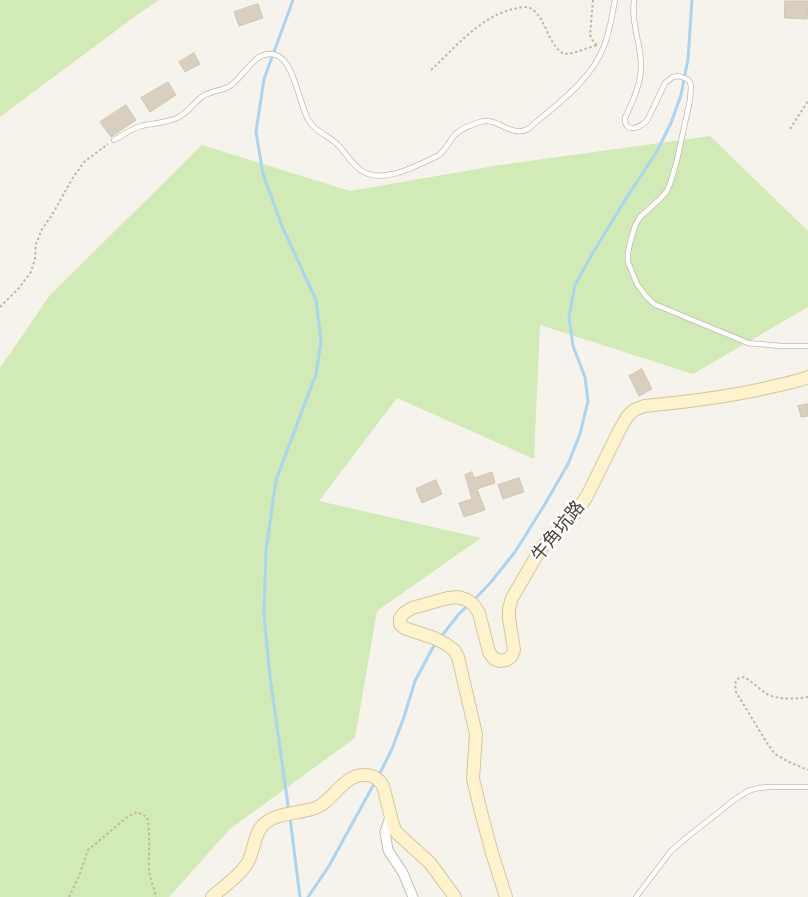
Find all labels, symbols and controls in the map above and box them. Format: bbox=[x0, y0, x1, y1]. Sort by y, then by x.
street label: 牛角坑路 bbox=[528, 497, 590, 567]

